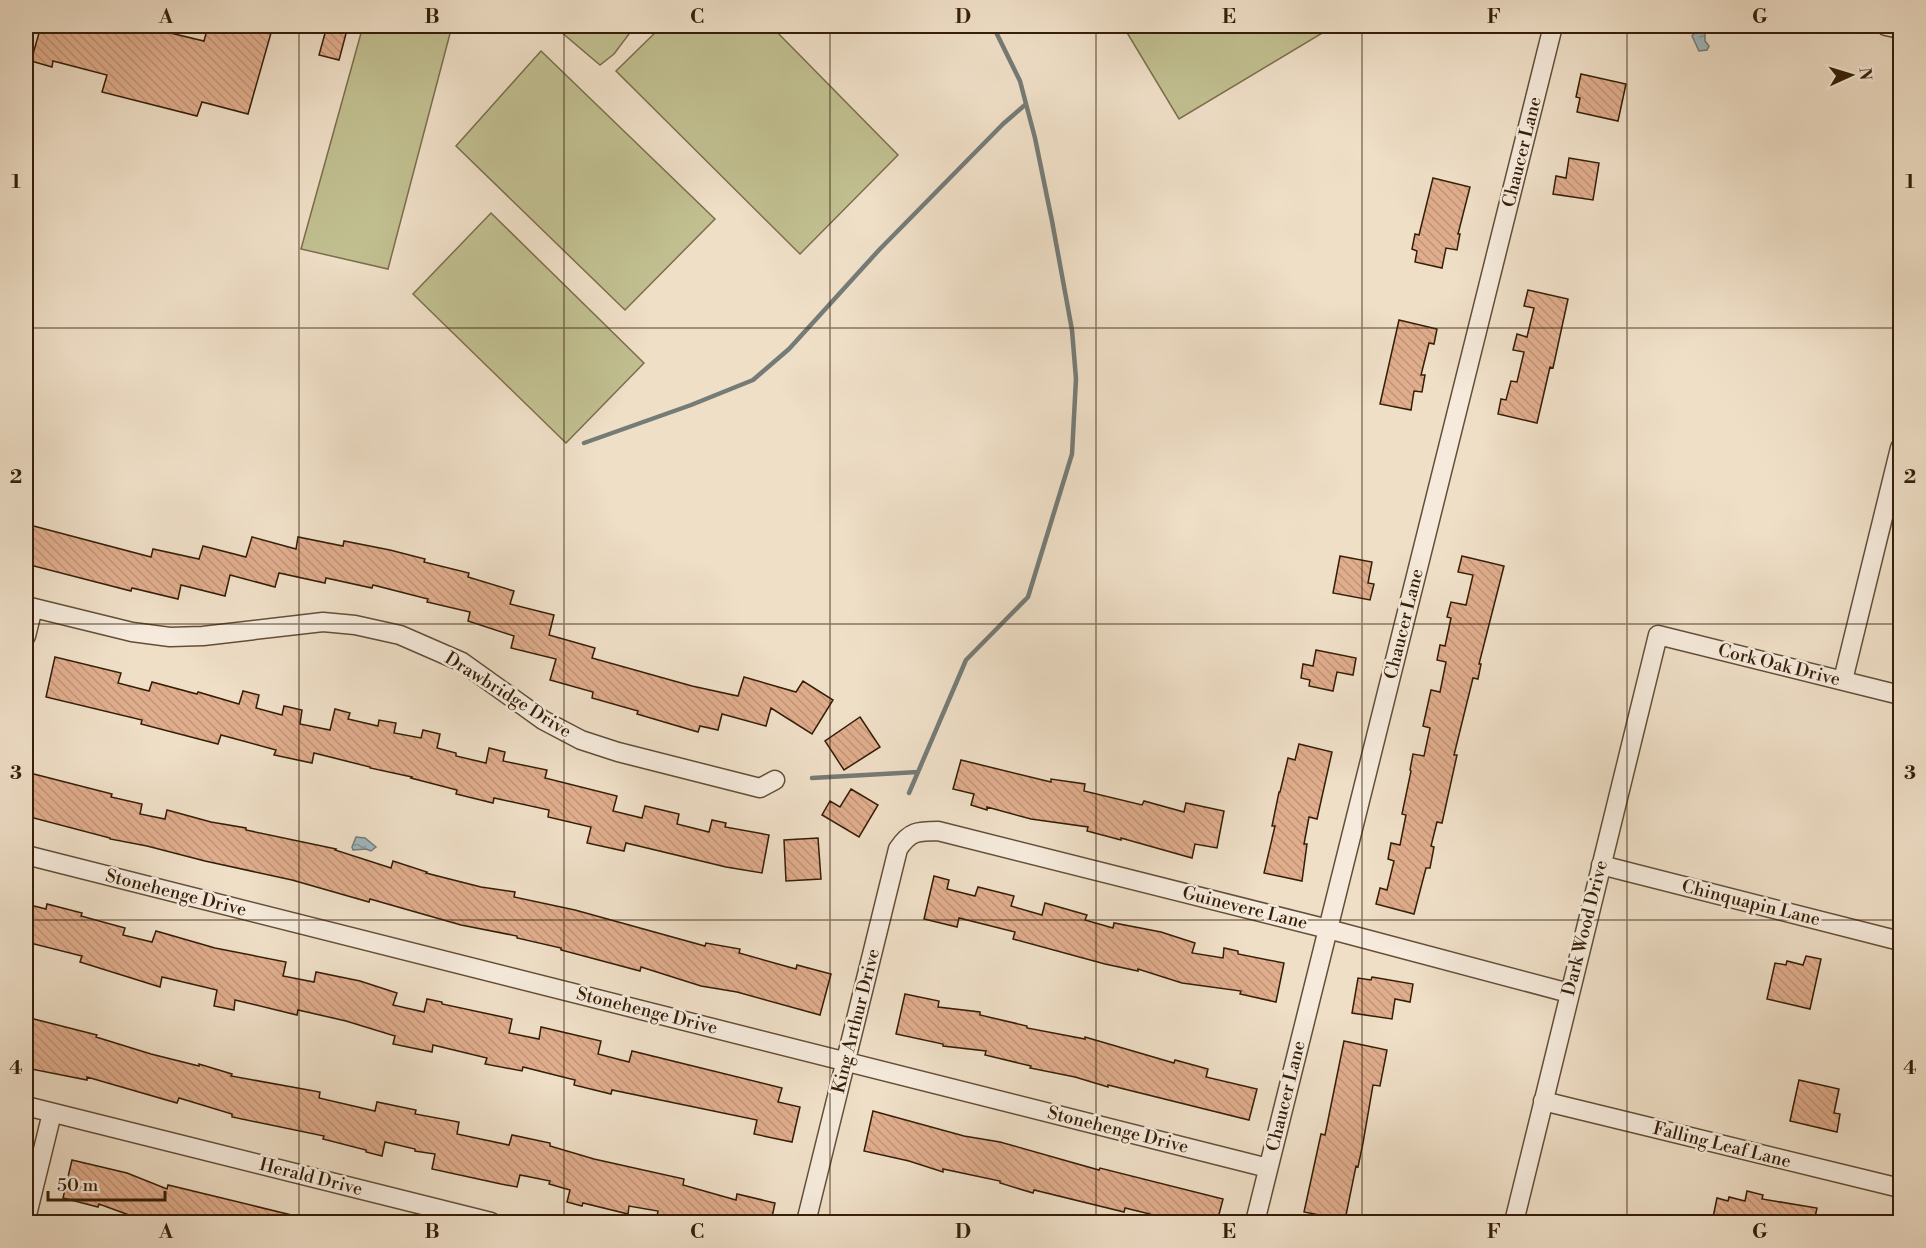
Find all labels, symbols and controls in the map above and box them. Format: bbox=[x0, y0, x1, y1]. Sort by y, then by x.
text: A bbox=[158, 5, 174, 30]
text: B bbox=[424, 5, 440, 30]
text: C bbox=[690, 5, 704, 30]
text: D bbox=[955, 5, 971, 30]
text: E bbox=[1222, 5, 1236, 30]
text: F bbox=[1487, 5, 1501, 30]
text: G bbox=[1752, 5, 1768, 30]
north arrow bbox=[1821, 45, 1881, 105]
text: N bbox=[1855, 67, 1875, 81]
street label: Chaucer Lane bbox=[1497, 94, 1547, 210]
text: 1 bbox=[11, 170, 21, 195]
text: 1 bbox=[1905, 170, 1915, 195]
text: 2 bbox=[10, 465, 22, 490]
text: 2 bbox=[1904, 465, 1916, 490]
street label: Chaucer Lane bbox=[1379, 566, 1429, 682]
street label: Cork Oak Drive bbox=[1715, 639, 1843, 691]
street label: Drawbridge Drive bbox=[440, 647, 576, 743]
text: 3 bbox=[10, 761, 22, 786]
text: 3 bbox=[1904, 761, 1916, 786]
street label: Dark Wood Drive bbox=[1557, 858, 1613, 998]
street label: Stonehenge Drive bbox=[103, 864, 249, 922]
street label: Chinquapin Lane bbox=[1679, 875, 1823, 931]
street label: Guinevere Lane bbox=[1180, 881, 1310, 935]
street label: King Arthur Drive bbox=[827, 946, 885, 1096]
street label: Stonehenge Drive bbox=[574, 982, 720, 1040]
street label: Chaucer Lane bbox=[1261, 1038, 1311, 1154]
text: 4 bbox=[9, 1056, 23, 1081]
text: 4 bbox=[1903, 1056, 1917, 1081]
street label: Stonehenge Drive bbox=[1045, 1101, 1191, 1159]
street label: Falling Leaf Lane bbox=[1651, 1117, 1793, 1173]
street label: Herald Drive bbox=[257, 1153, 365, 1201]
scale bar bbox=[48, 1164, 165, 1202]
text: 50 m bbox=[57, 1174, 99, 1197]
text: A bbox=[158, 1220, 174, 1245]
text: B bbox=[424, 1220, 440, 1245]
text: C bbox=[690, 1220, 704, 1245]
text: D bbox=[955, 1220, 971, 1245]
text: E bbox=[1222, 1220, 1236, 1245]
text: F bbox=[1487, 1220, 1501, 1245]
text: G bbox=[1752, 1220, 1768, 1245]

